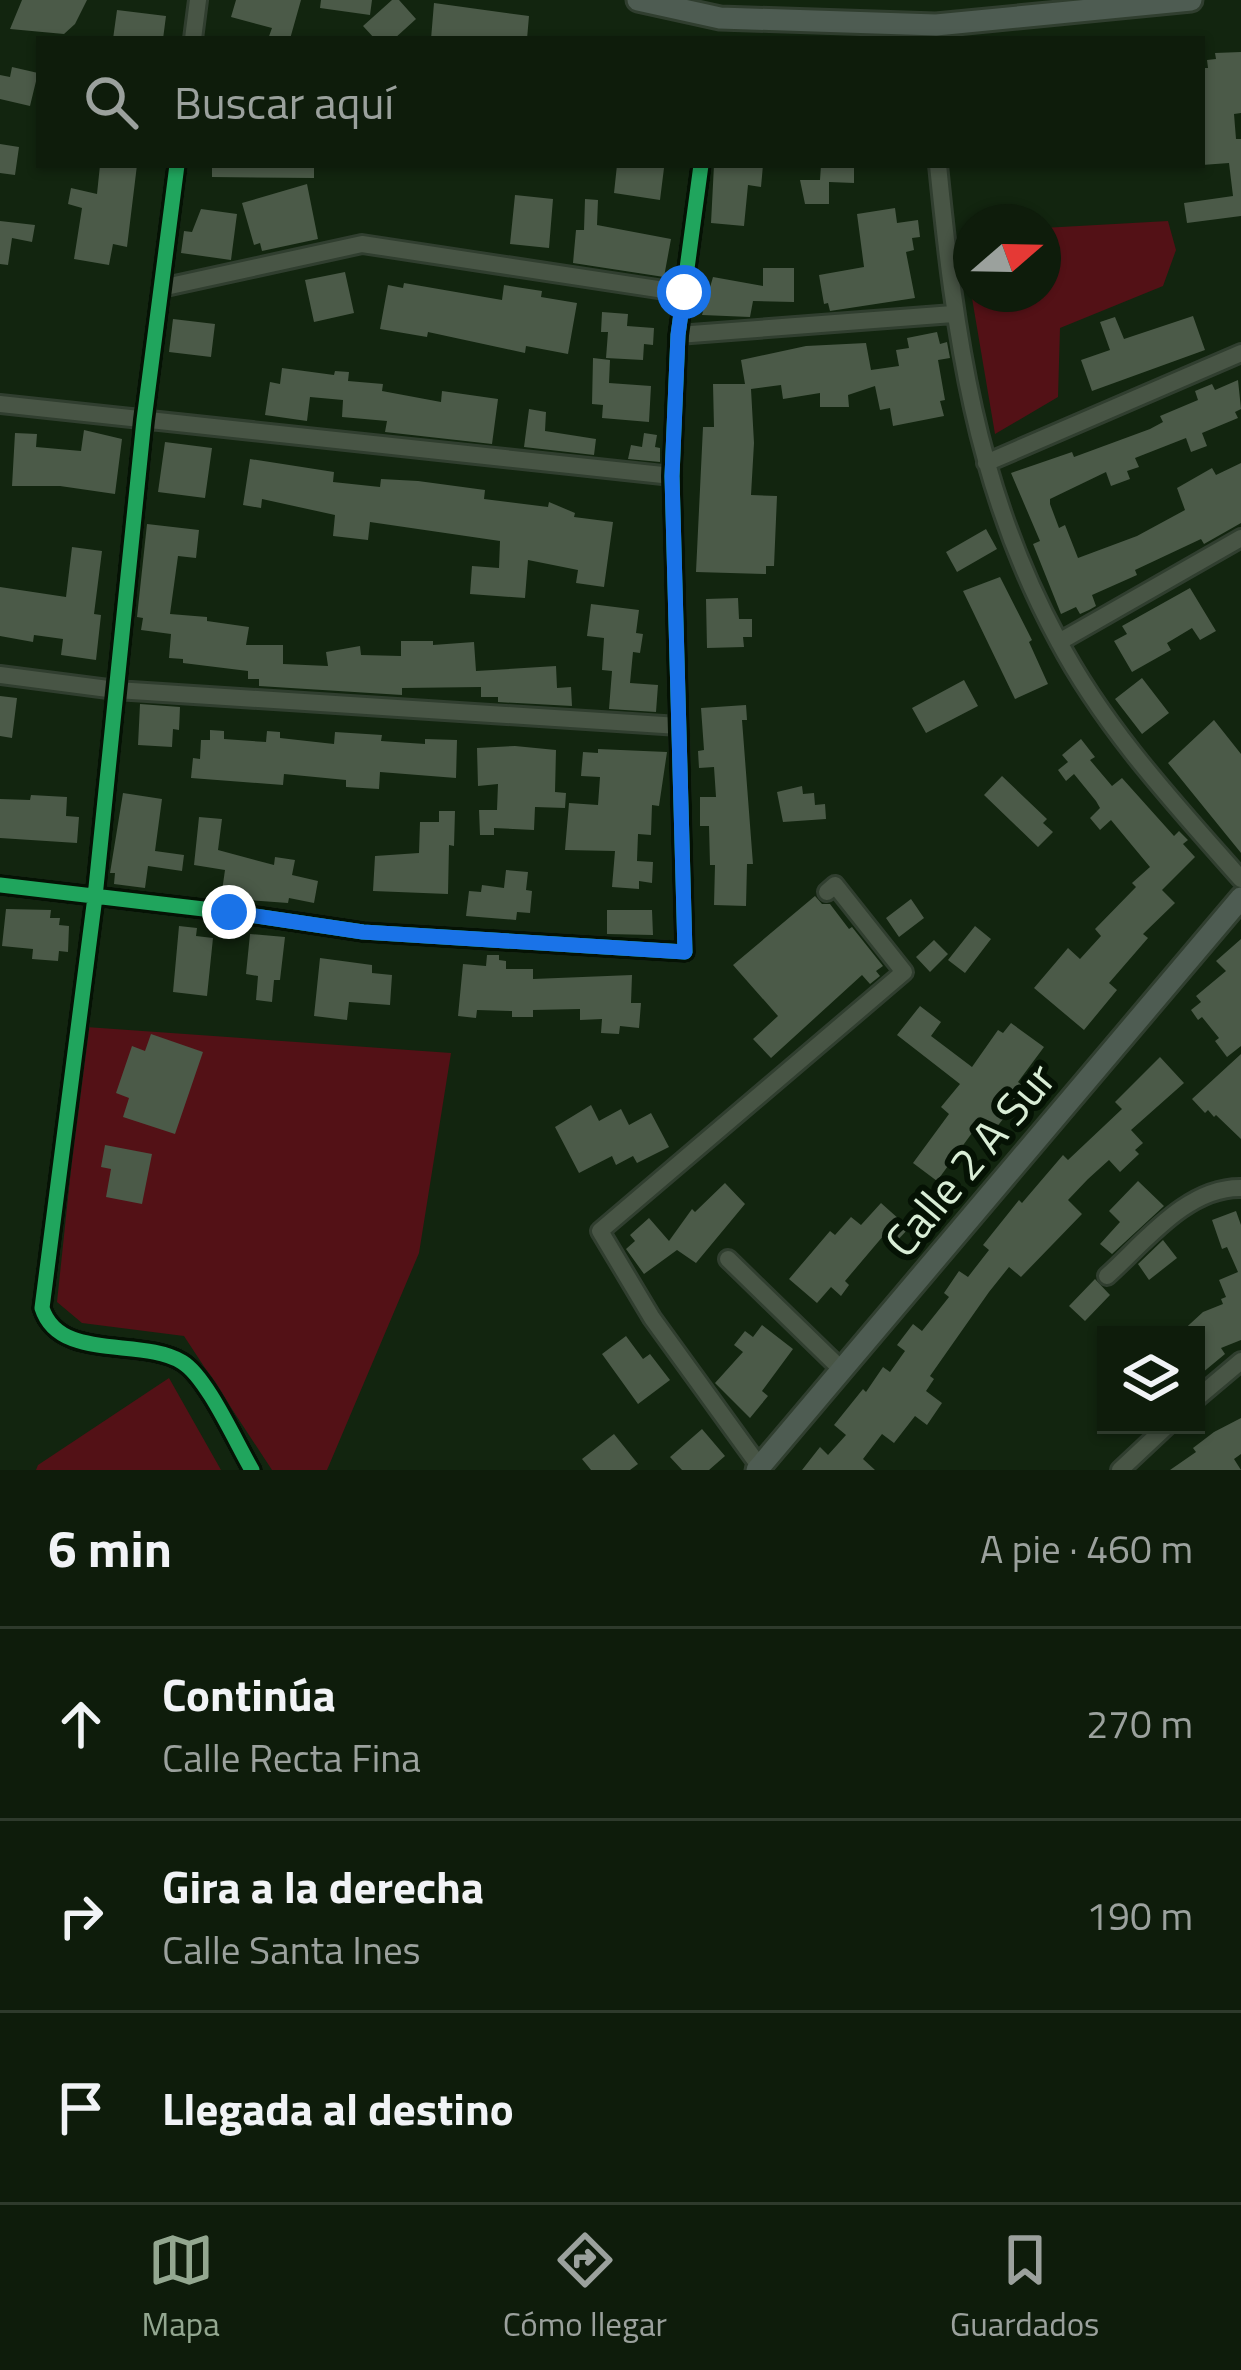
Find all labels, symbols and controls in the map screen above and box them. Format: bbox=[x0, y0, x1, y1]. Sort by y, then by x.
search box bbox=[36, 36, 1205, 168]
text: Buscar aquí bbox=[174, 68, 394, 136]
icon: search bbox=[78, 69, 144, 135]
north arrow bbox=[953, 204, 1061, 312]
route start bbox=[657, 265, 711, 319]
route end bbox=[202, 885, 256, 939]
street label: Calle 2 A Sur bbox=[867, 1047, 1071, 1271]
map controls bbox=[1097, 1326, 1205, 1434]
button: layers bbox=[1097, 1326, 1205, 1434]
text: 6 min bbox=[48, 1509, 172, 1587]
text: A pie · 460 m bbox=[980, 1519, 1193, 1578]
text: Continúa bbox=[162, 1660, 336, 1728]
icon: ahead bbox=[48, 1691, 114, 1757]
text: 270 m bbox=[1086, 1694, 1193, 1753]
text: Calle Recta Fina bbox=[162, 1728, 421, 1787]
text: Gira a la derecha bbox=[162, 1852, 484, 1920]
icon: right bbox=[48, 1883, 114, 1949]
text: 190 m bbox=[1086, 1886, 1193, 1945]
text: Calle Santa Ines bbox=[162, 1920, 421, 1979]
text: Llegada al destino bbox=[162, 2074, 514, 2142]
icon: arrive bbox=[48, 2075, 114, 2141]
tab: Mapa bbox=[142, 2227, 220, 2349]
tab: Cómo llegar bbox=[503, 2227, 667, 2349]
tab: Guardados bbox=[950, 2227, 1099, 2349]

